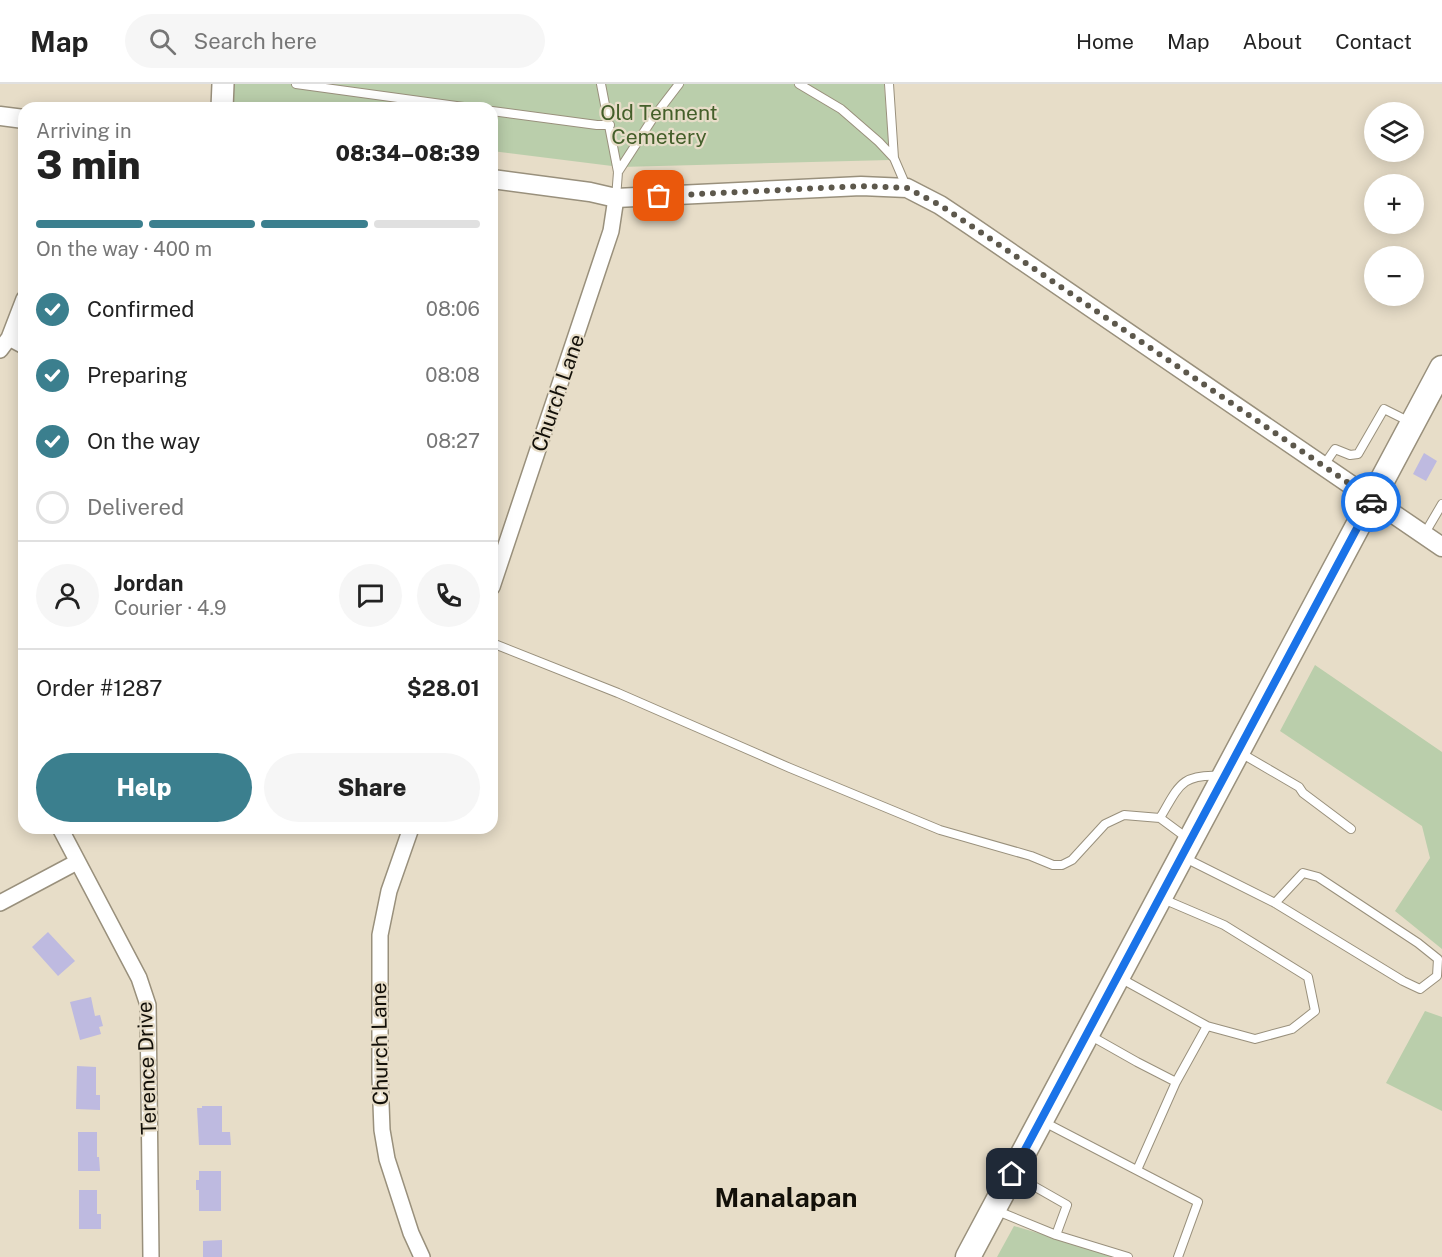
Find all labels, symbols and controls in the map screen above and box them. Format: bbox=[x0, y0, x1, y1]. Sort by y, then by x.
search box bbox=[125, 14, 545, 68]
text: Map bbox=[30, 25, 89, 58]
icon: search bbox=[146, 25, 179, 58]
text: Search here bbox=[194, 28, 317, 54]
text: Home bbox=[1076, 29, 1134, 54]
text: Map bbox=[1167, 29, 1210, 54]
text: About bbox=[1243, 29, 1302, 54]
text: Contact bbox=[1335, 29, 1412, 54]
park label: Old Tennent Cemetery bbox=[600, 100, 718, 149]
map controls bbox=[1364, 102, 1424, 306]
button: layers bbox=[1364, 102, 1424, 162]
text: Arriving in bbox=[36, 119, 131, 143]
text: 08:34–08:39 bbox=[336, 140, 480, 166]
text: 3 min bbox=[36, 142, 141, 188]
pin bbox=[633, 170, 684, 221]
button: + bbox=[1364, 174, 1424, 234]
icon: bag bbox=[642, 179, 675, 212]
text: On the way · 400 m bbox=[36, 237, 212, 261]
button: − bbox=[1364, 246, 1424, 306]
icon: check bbox=[36, 293, 69, 326]
text: Confirmed bbox=[87, 296, 194, 322]
text: 08:06 bbox=[426, 297, 480, 321]
street label: Church Lane bbox=[526, 331, 589, 455]
icon: check bbox=[36, 359, 69, 392]
text: Preparing bbox=[87, 362, 188, 388]
text: 08:08 bbox=[425, 363, 480, 387]
icon: check bbox=[36, 425, 69, 458]
text: On the way bbox=[87, 428, 200, 454]
text: 08:27 bbox=[426, 429, 480, 453]
courier bbox=[1341, 472, 1401, 532]
icon: car bbox=[1355, 486, 1388, 519]
text: Delivered bbox=[87, 494, 184, 520]
button: person bbox=[36, 564, 99, 627]
button: chat bbox=[339, 564, 402, 627]
button: phone bbox=[417, 564, 480, 627]
text: Jordan bbox=[114, 570, 183, 596]
text: Courier · 4.9 bbox=[114, 596, 226, 620]
text: Order #1287 bbox=[36, 675, 162, 701]
text: $28.01 bbox=[407, 675, 480, 701]
button: Help bbox=[36, 753, 252, 822]
button: Share bbox=[264, 753, 480, 822]
street label: Church Lane bbox=[366, 982, 393, 1106]
street label: Terence Drive bbox=[132, 1001, 161, 1135]
pin bbox=[986, 1148, 1037, 1199]
icon: home bbox=[995, 1157, 1028, 1190]
district label: Manalapan bbox=[715, 1181, 857, 1213]

